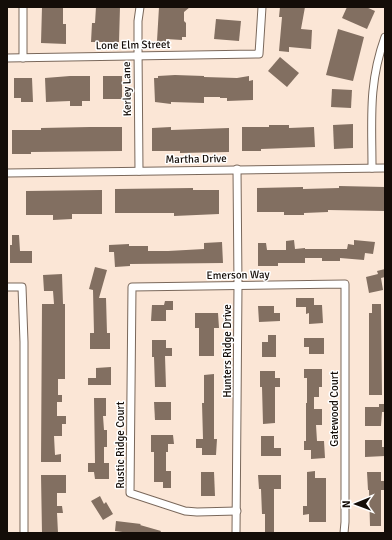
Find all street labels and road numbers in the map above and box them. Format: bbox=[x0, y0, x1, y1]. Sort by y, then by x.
street label: Lone Elm Street bbox=[96, 38, 170, 52]
street label: Kerley Lane bbox=[120, 62, 134, 116]
street label: Martha Drive bbox=[165, 152, 227, 166]
street label: Emerson Way bbox=[206, 268, 270, 282]
street label: Hunters Ridge Drive bbox=[221, 304, 234, 398]
street label: Gatewood Court bbox=[328, 371, 341, 447]
street label: Rustic Ridge Court bbox=[114, 401, 127, 489]

